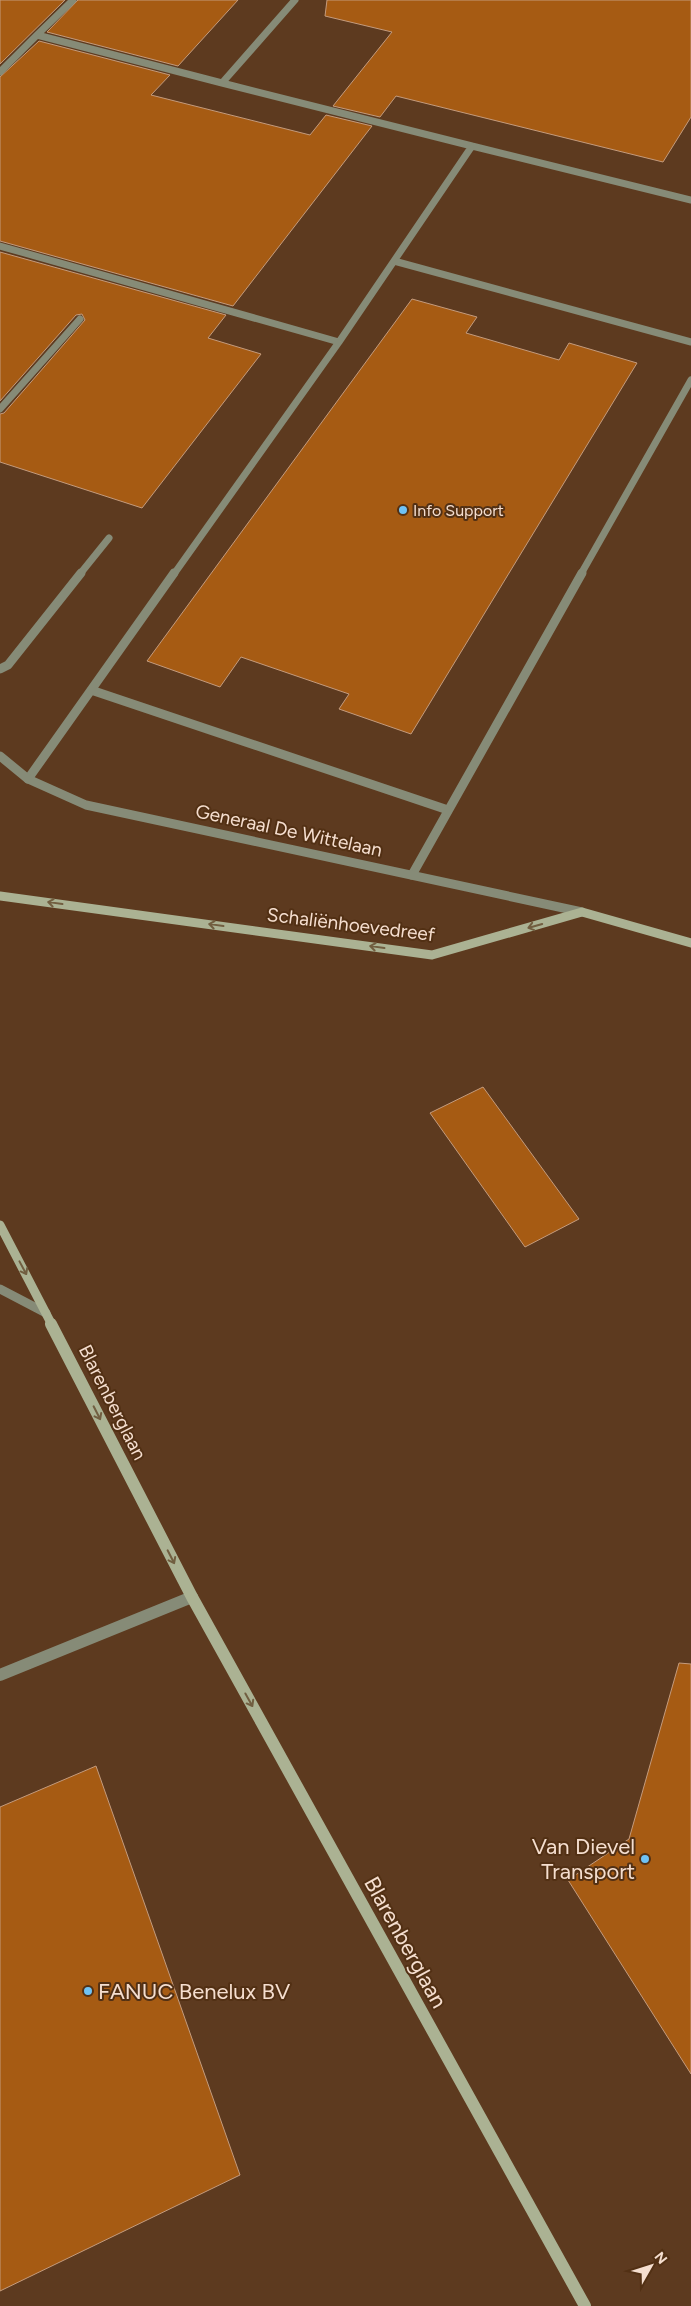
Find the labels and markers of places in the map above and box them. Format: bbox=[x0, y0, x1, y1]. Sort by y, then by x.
place label: Info Support bbox=[413, 501, 504, 520]
marker: Info Support bbox=[397, 504, 409, 516]
place label: Van Dievel Transport bbox=[532, 1833, 635, 1885]
marker: Van Dievel Transport bbox=[639, 1853, 651, 1865]
place label: FANUC Benelux BV bbox=[98, 1978, 291, 2005]
marker: FANUC Benelux BV bbox=[82, 1985, 94, 1997]

